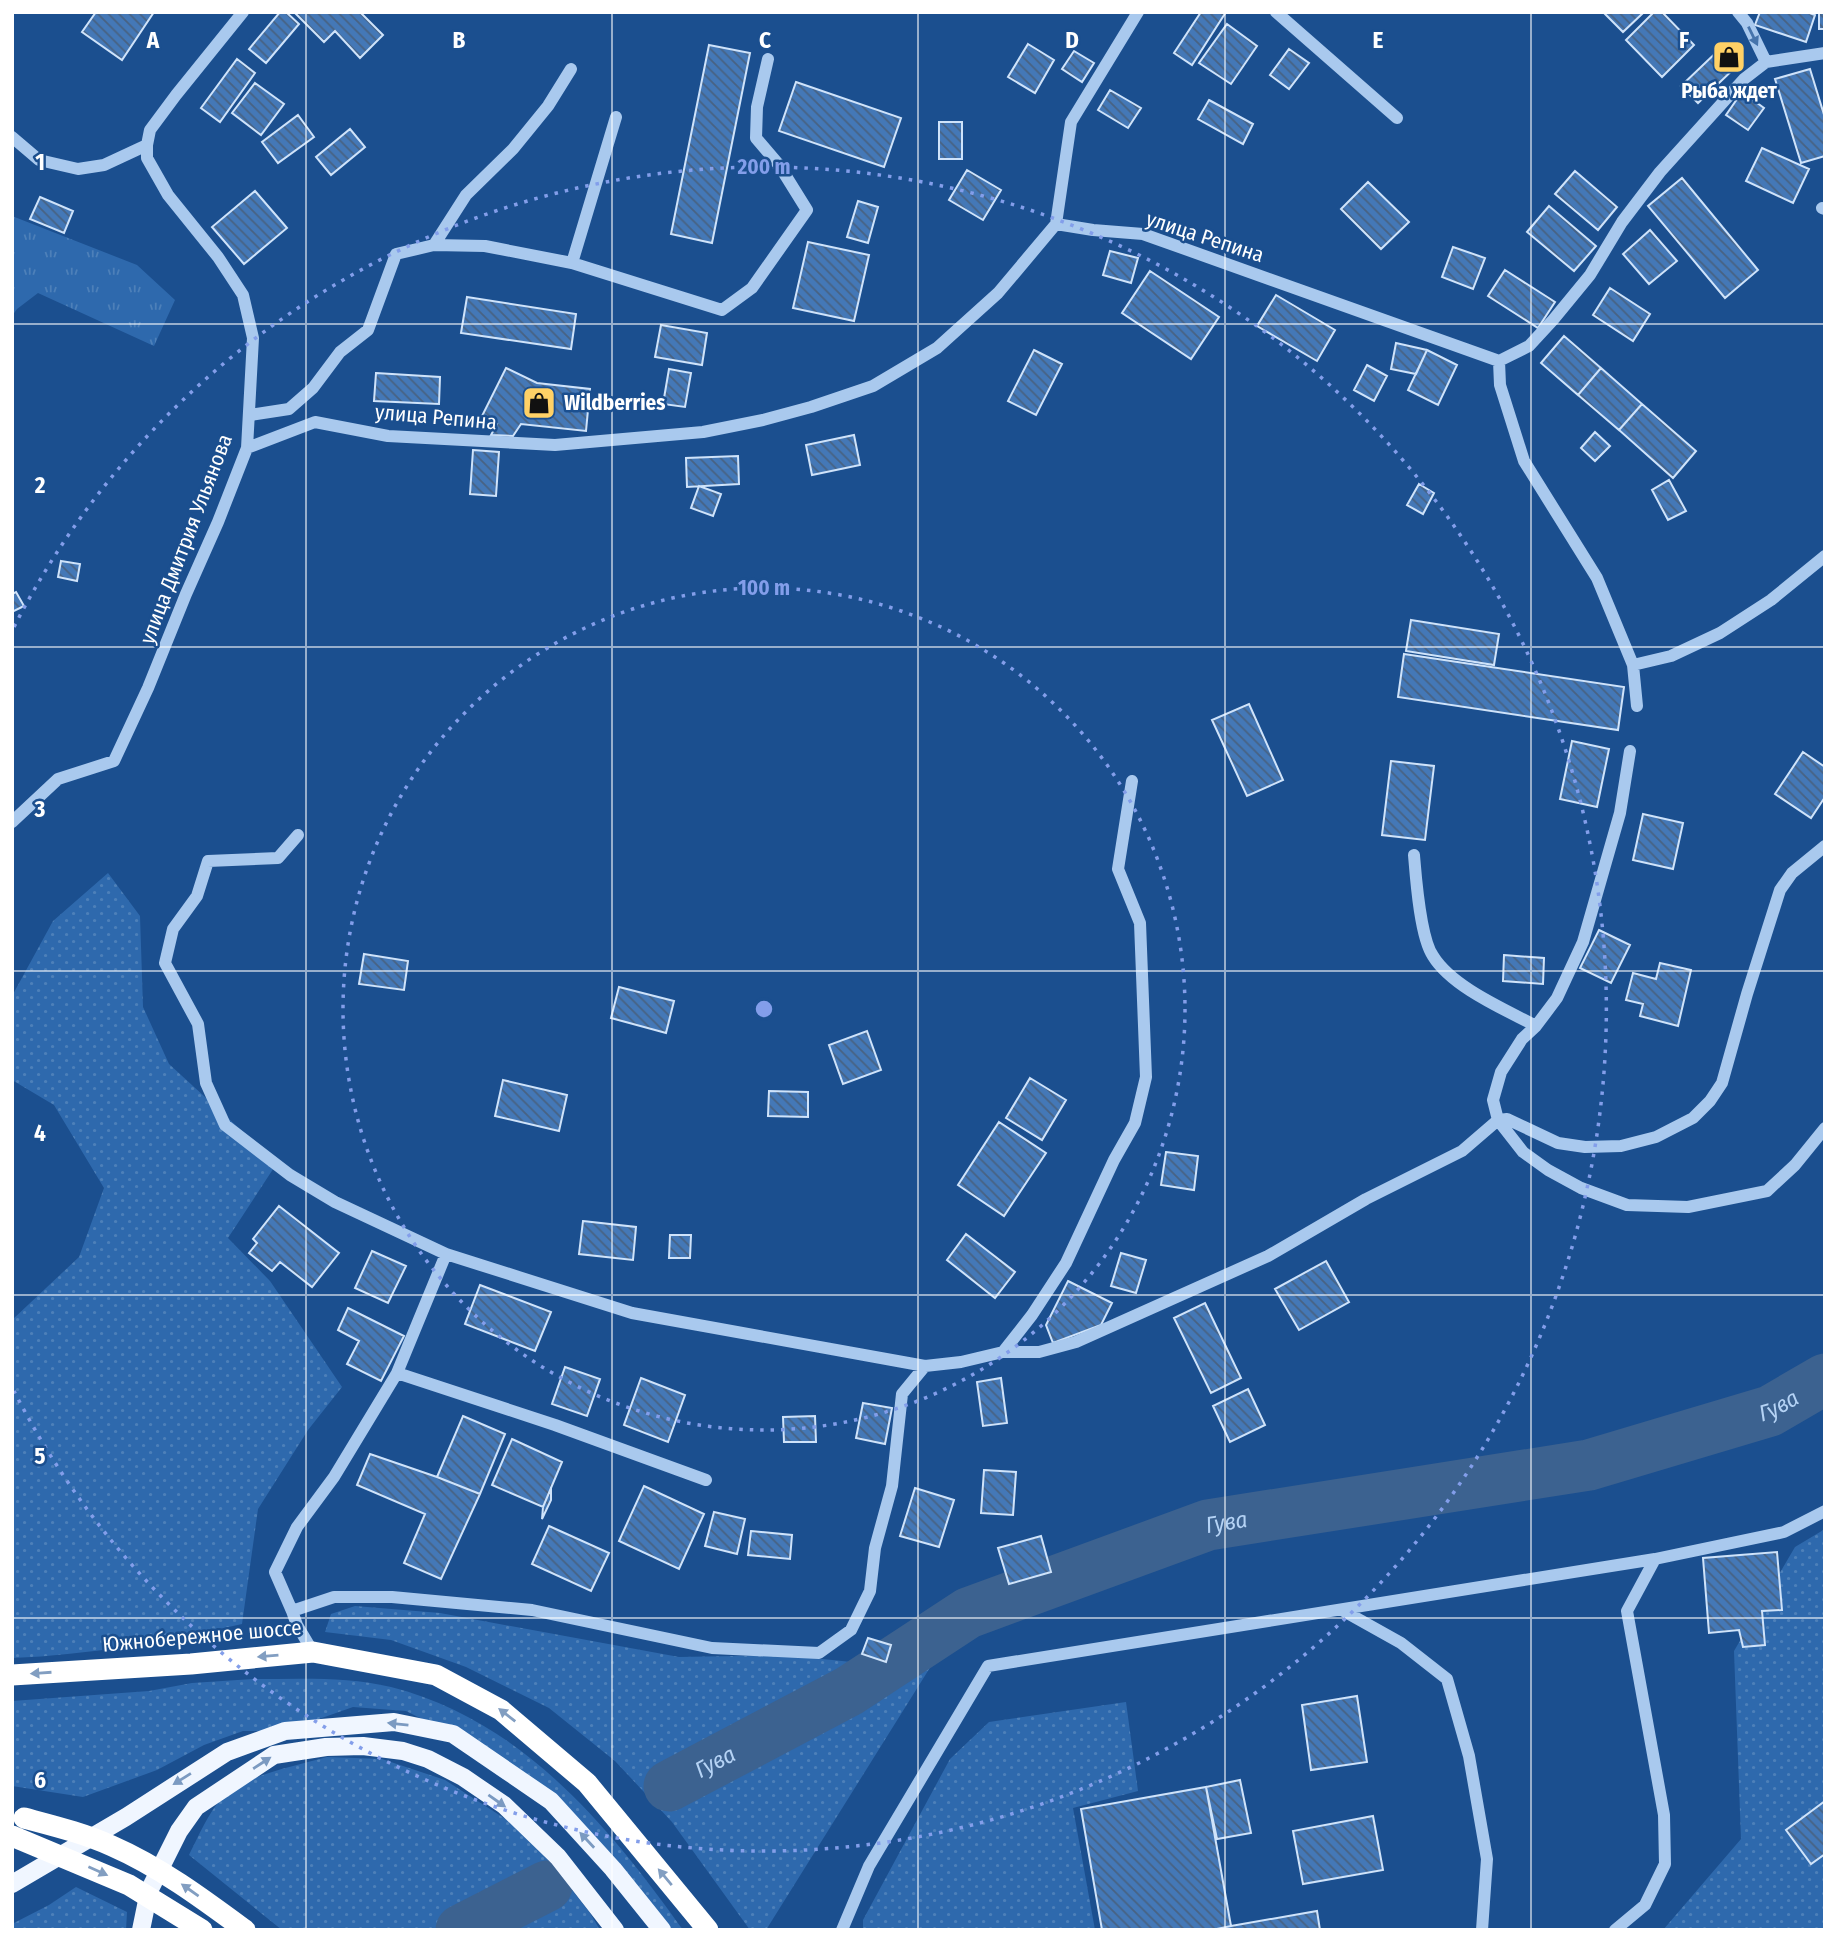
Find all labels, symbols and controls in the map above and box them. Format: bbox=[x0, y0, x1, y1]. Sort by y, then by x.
text: A bbox=[146, 26, 160, 54]
text: B bbox=[453, 26, 466, 54]
text: C bbox=[759, 26, 771, 54]
text: D bbox=[1065, 26, 1079, 54]
text: E bbox=[1373, 26, 1384, 54]
text: F bbox=[1679, 26, 1689, 54]
one-way arrow bbox=[1748, 26, 1759, 46]
shop icon: Рыба ждет bbox=[1710, 38, 1748, 76]
place label: Рыба ждет bbox=[1681, 78, 1778, 104]
text: 1 bbox=[35, 148, 45, 176]
text: 200 m bbox=[736, 154, 791, 180]
street label: улица Репина bbox=[1143, 206, 1267, 268]
shop icon: Wildberries bbox=[520, 384, 558, 422]
place label: Wildberries bbox=[564, 390, 665, 416]
street label: улица Репина bbox=[374, 399, 498, 435]
street label: улица Дмитрия Ульянова bbox=[134, 430, 238, 648]
text: 2 bbox=[34, 471, 46, 499]
text: 100 m bbox=[738, 575, 790, 601]
text: 3 bbox=[34, 795, 46, 823]
centre of rings bbox=[752, 997, 776, 1021]
text: 4 bbox=[34, 1119, 46, 1147]
water label: Гува bbox=[1756, 1383, 1804, 1428]
text: 5 bbox=[34, 1442, 46, 1470]
water label: Гува bbox=[1204, 1505, 1249, 1539]
street label: Южнобережное шоссе bbox=[101, 1614, 303, 1658]
one-way arrow bbox=[256, 1651, 278, 1662]
one-way arrow bbox=[30, 1668, 52, 1679]
one-way arrow bbox=[498, 1707, 516, 1722]
one-way arrow bbox=[387, 1718, 409, 1729]
water label: Гува bbox=[690, 1740, 740, 1784]
one-way arrow bbox=[252, 1757, 271, 1770]
text: 6 bbox=[34, 1766, 46, 1794]
one-way arrow bbox=[173, 1773, 192, 1786]
one-way arrow bbox=[488, 1794, 506, 1808]
one-way arrow bbox=[579, 1832, 595, 1849]
one-way arrow bbox=[88, 1865, 108, 1877]
one-way arrow bbox=[658, 1868, 673, 1885]
one-way arrow bbox=[181, 1883, 199, 1897]

